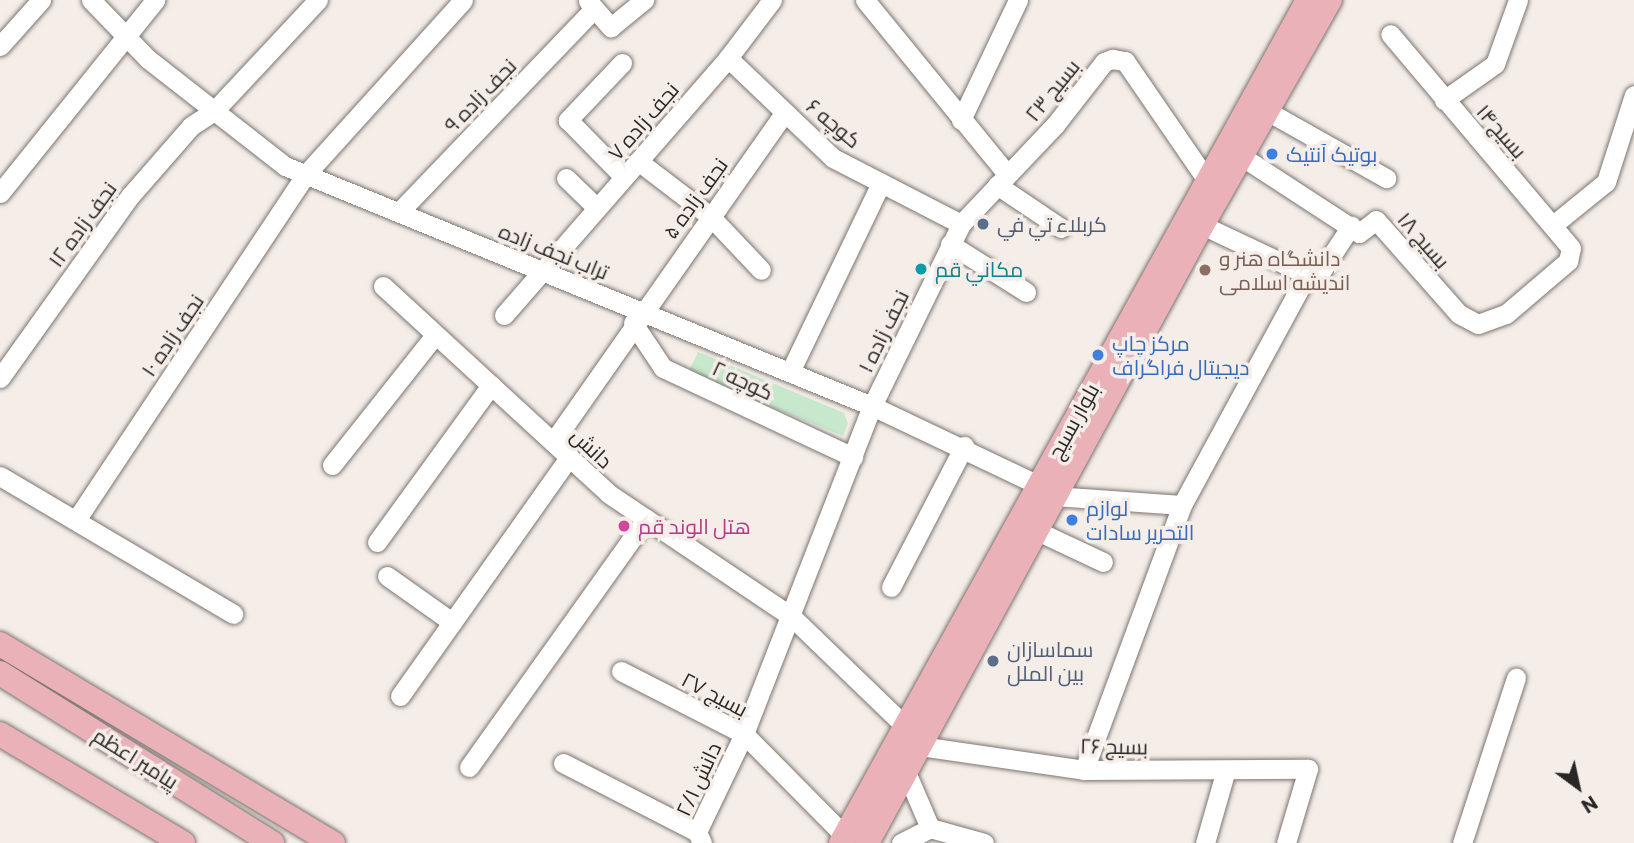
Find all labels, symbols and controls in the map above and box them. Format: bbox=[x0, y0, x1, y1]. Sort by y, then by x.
street label: نجف زاده ۹ bbox=[439, 53, 521, 137]
street label: بسیج ۲۳ bbox=[1019, 54, 1085, 126]
street label: نجف زاده ۷ bbox=[602, 77, 684, 165]
street label: کوچه ۶ bbox=[802, 93, 866, 153]
street label: بسیج۱۴ bbox=[1472, 99, 1532, 163]
place label: بوتیک آنتیک bbox=[1286, 141, 1377, 167]
marker: بوتیک آنتیک bbox=[1264, 146, 1280, 162]
street label: نجف زاده ۵ bbox=[657, 153, 733, 243]
street label: نجف زاده ۱۲ bbox=[43, 176, 121, 272]
street label: بسیج ۱۸ bbox=[1393, 207, 1455, 273]
place label: كربلاء تي في bbox=[997, 211, 1107, 237]
marker: كربلاء تي في bbox=[975, 216, 991, 232]
street label: تراب نجف زاده bbox=[495, 218, 613, 284]
place label: دانشگاه هنر و اندیشه اسلامی bbox=[1219, 245, 1350, 295]
place label: مكاني قم bbox=[935, 256, 1023, 282]
marker: مكاني قم bbox=[913, 261, 929, 277]
marker: دانشگاه هنر و اندیشه اسلامی bbox=[1197, 262, 1213, 278]
street label: نجف زاده ۱ bbox=[852, 286, 914, 376]
street label: نجف زاده ۱۰ bbox=[135, 289, 209, 381]
place label: مرکز چاپ دیجیتال فراگراف bbox=[1112, 330, 1249, 380]
marker: مرکز چاپ دیجیتال فراگراف bbox=[1090, 347, 1106, 363]
street label: کوچه ۲ bbox=[709, 355, 777, 405]
street label: بلوار بسیج bbox=[1042, 379, 1104, 463]
street label: دانش bbox=[566, 423, 618, 473]
place label: لوازم التحریر سادات bbox=[1086, 495, 1194, 545]
marker: لوازم التحریر سادات bbox=[1064, 512, 1080, 528]
place label: هتل الوند قم bbox=[638, 513, 751, 539]
marker: هتل الوند قم bbox=[616, 518, 632, 534]
place label: سماسازان بین الملل bbox=[1007, 636, 1093, 686]
marker: سماسازان بین الملل bbox=[985, 653, 1001, 669]
street label: بسیج ۲۷ bbox=[678, 666, 752, 722]
street label: پیامبر اعظم bbox=[89, 722, 183, 794]
street label: بسیج ۲۶ bbox=[1080, 733, 1148, 759]
street label: دانش ۲/۱ bbox=[670, 738, 726, 820]
north arrow bbox=[1543, 752, 1613, 822]
text: N bbox=[1577, 791, 1602, 819]

